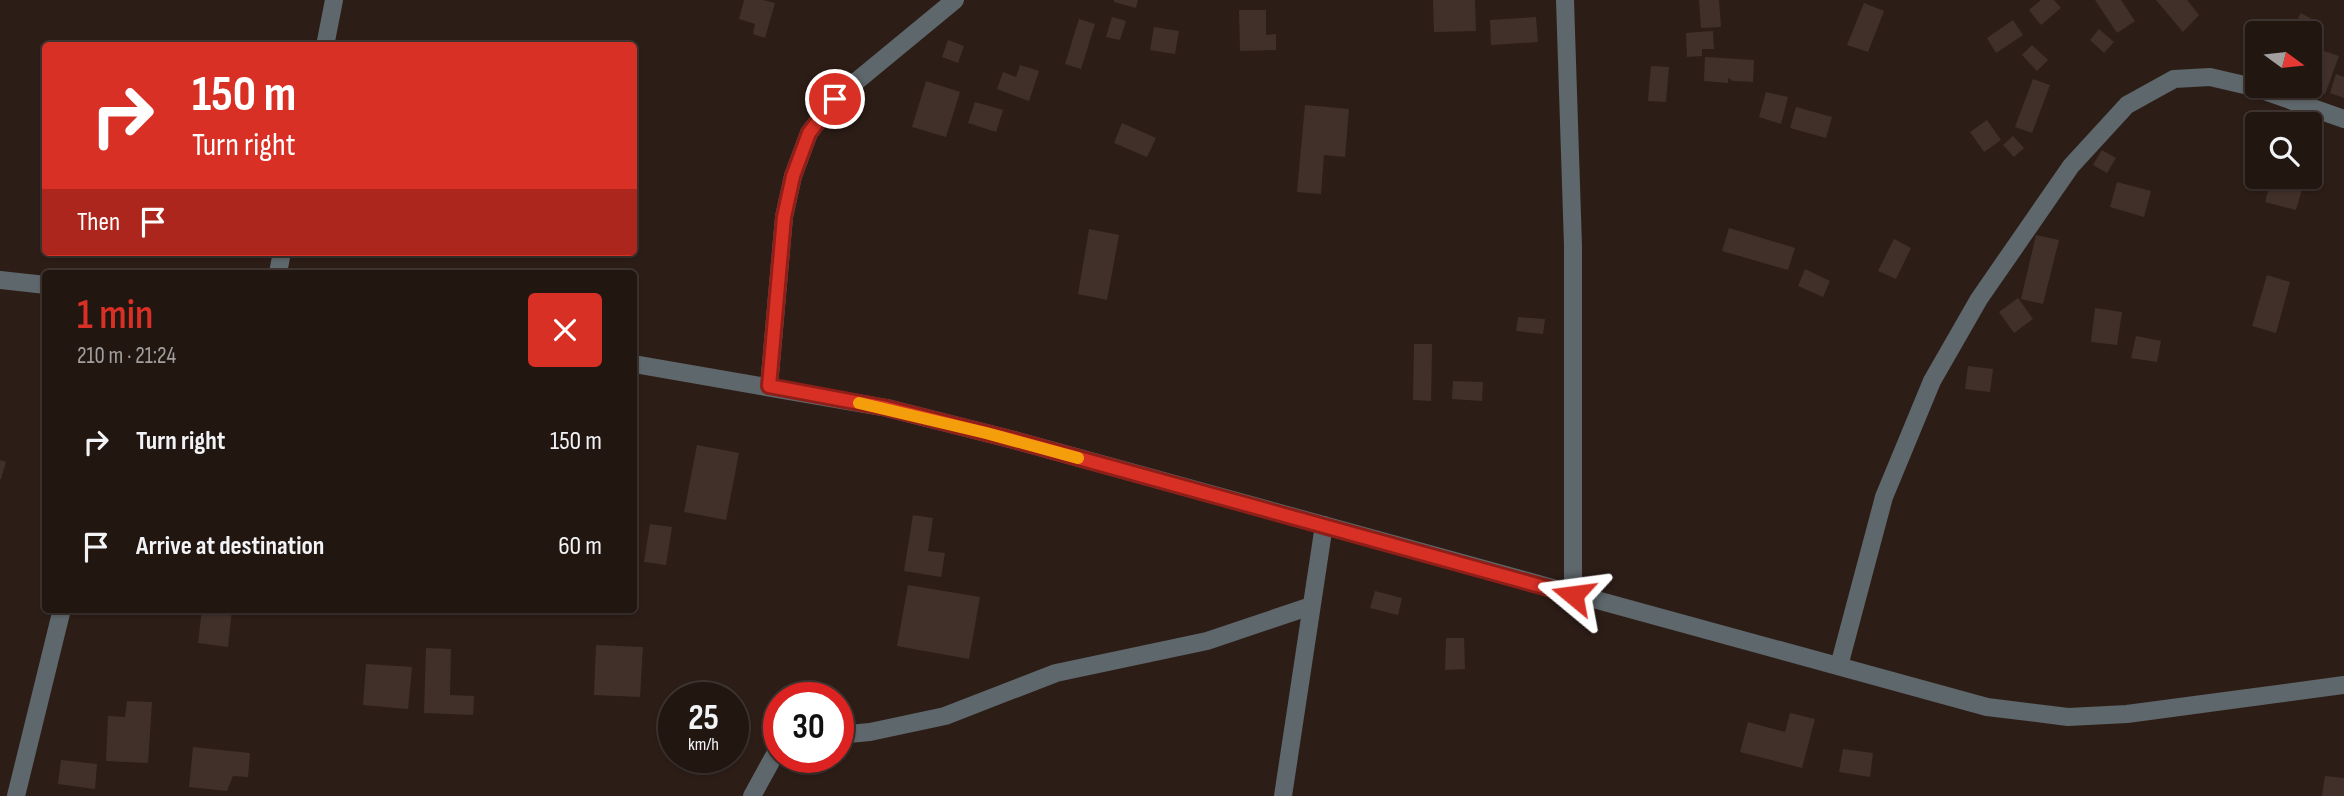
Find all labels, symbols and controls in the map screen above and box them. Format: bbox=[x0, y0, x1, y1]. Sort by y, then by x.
north arrow bbox=[2245, 21, 2322, 98]
map controls bbox=[2245, 21, 2322, 189]
text: 150 m bbox=[192, 66, 296, 125]
pin bbox=[805, 69, 865, 129]
icon: right bbox=[77, 70, 168, 161]
icon: arrive bbox=[816, 80, 854, 118]
button: search bbox=[2245, 112, 2322, 189]
text: Turn right bbox=[192, 126, 296, 165]
icon: arrive bbox=[134, 203, 172, 241]
text: Then bbox=[77, 207, 120, 238]
text: 1 min bbox=[77, 290, 153, 341]
button: close bbox=[528, 293, 602, 367]
text: 210 m · 21:24 bbox=[77, 342, 176, 370]
icon: right bbox=[77, 423, 115, 461]
text: Turn right bbox=[136, 426, 225, 457]
text: 150 m bbox=[550, 426, 602, 457]
icon: arrive bbox=[77, 528, 115, 566]
text: Arrive at destination bbox=[136, 531, 324, 562]
text: 60 m bbox=[558, 531, 602, 562]
position arrow bbox=[1536, 558, 1610, 632]
speed limit sign: 30 bbox=[763, 682, 854, 773]
text: 25 bbox=[688, 697, 719, 740]
text: km/h bbox=[688, 734, 719, 755]

